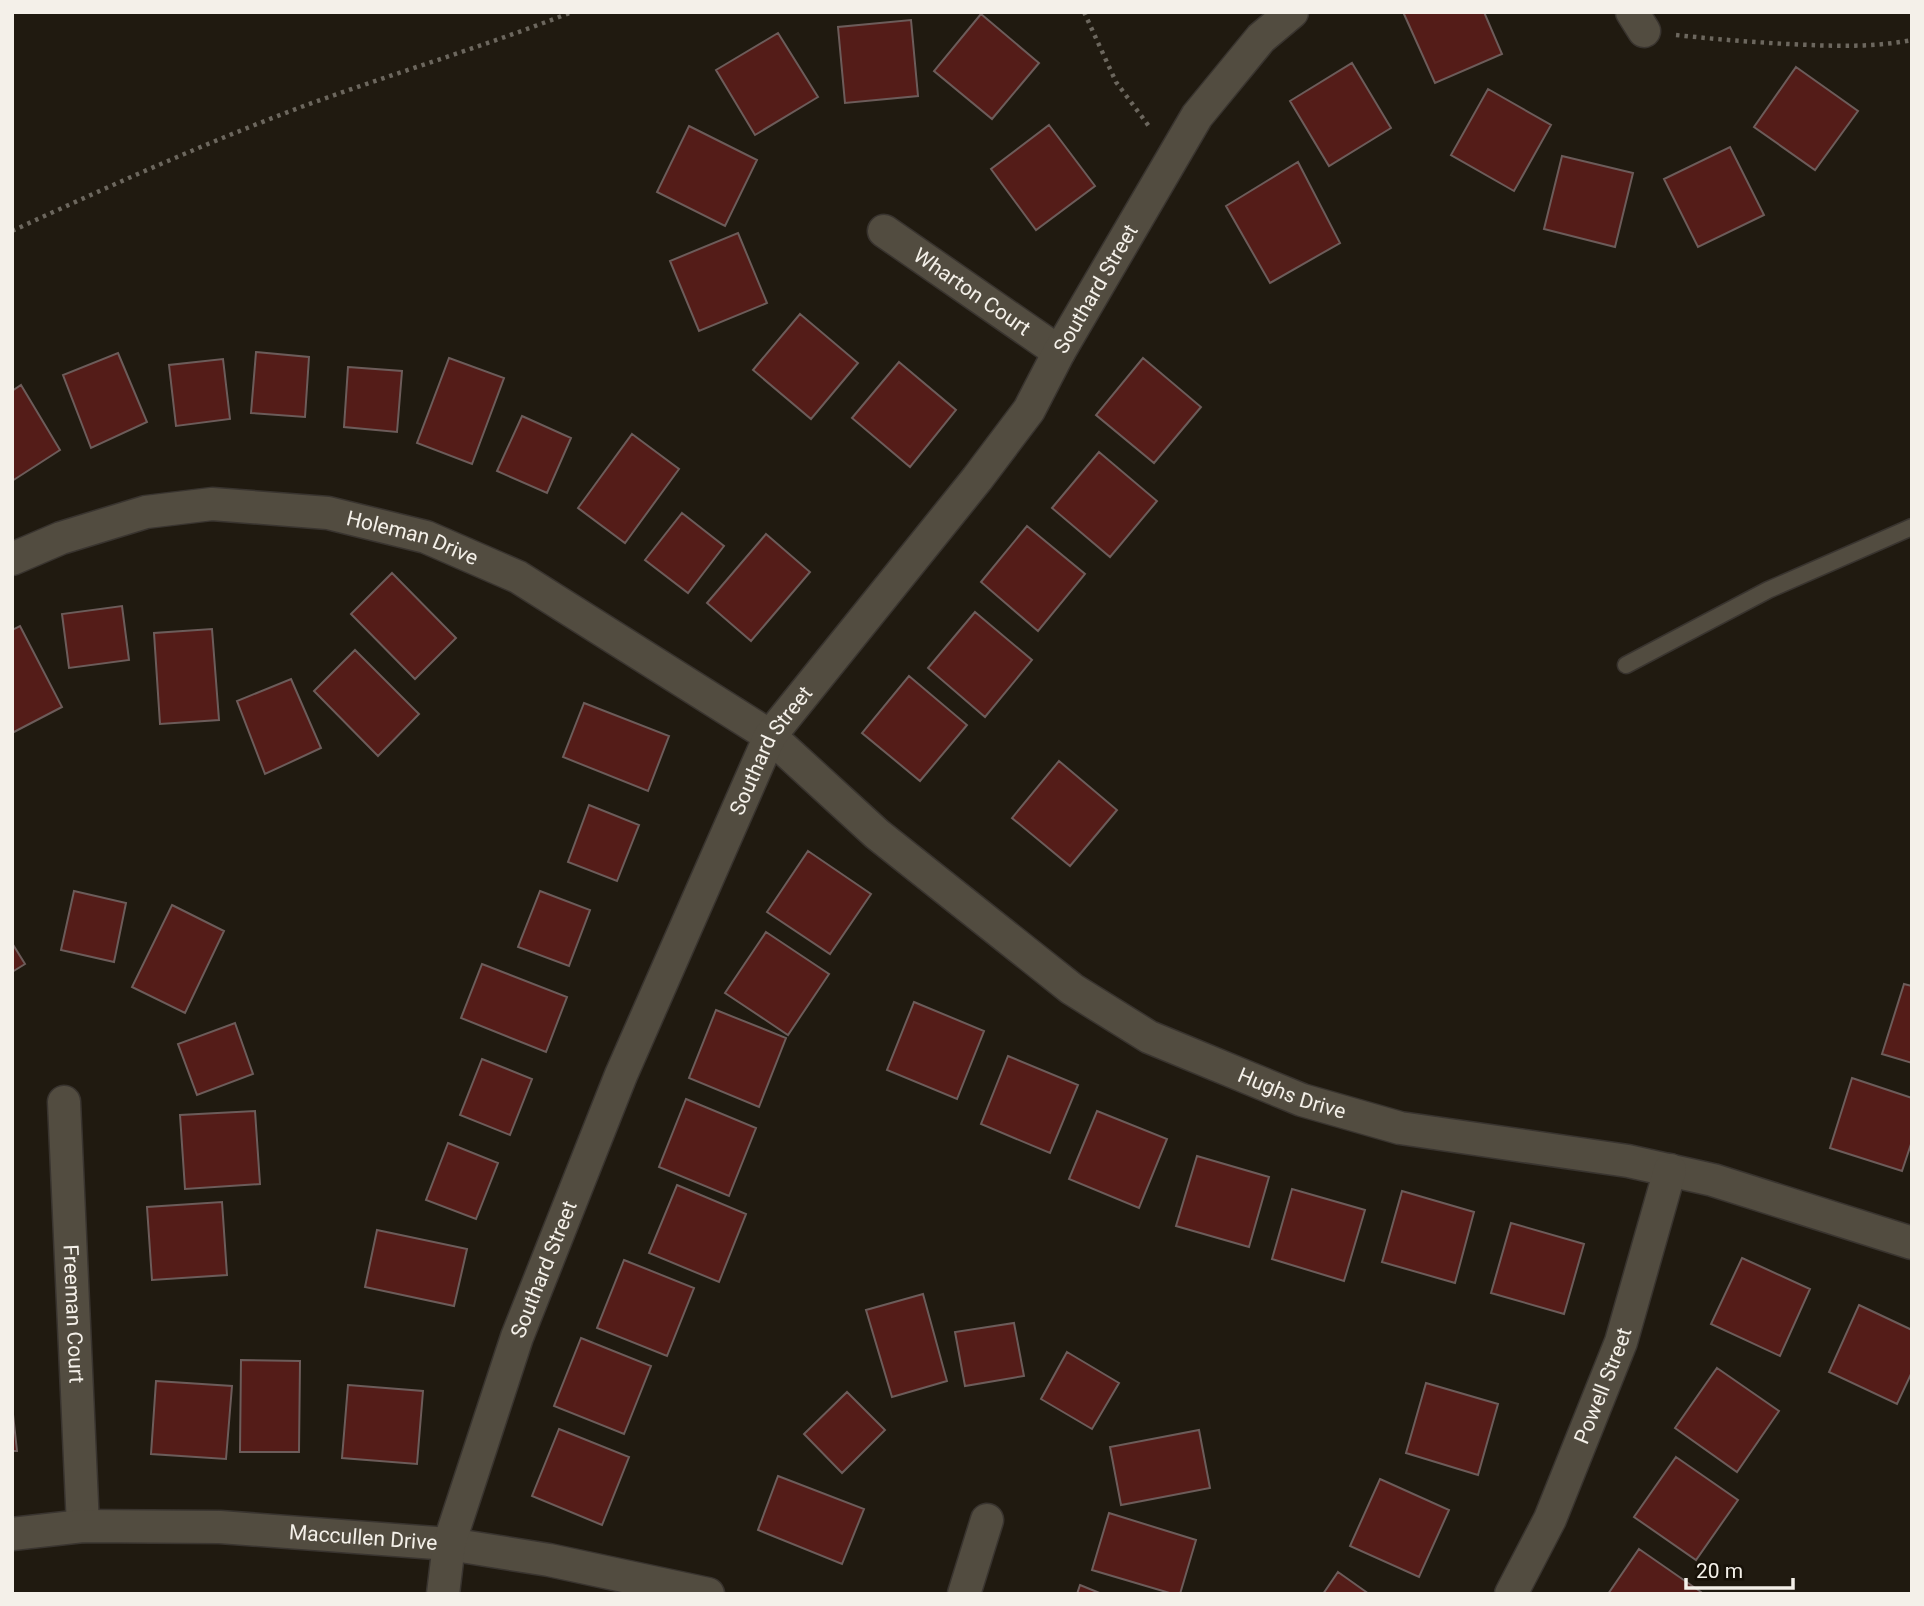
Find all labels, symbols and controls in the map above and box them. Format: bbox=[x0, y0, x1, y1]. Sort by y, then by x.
street label: Southard Street bbox=[1049, 220, 1143, 358]
street label: Wharton Court bbox=[909, 243, 1035, 341]
street label: Holeman Drive bbox=[344, 506, 482, 570]
street label: Southard Street bbox=[725, 681, 817, 819]
street label: Hughs Drive bbox=[1234, 1063, 1349, 1124]
street label: Southard Street bbox=[506, 1197, 582, 1341]
street label: Freeman Court bbox=[58, 1244, 89, 1384]
street label: Powell Street bbox=[1569, 1325, 1636, 1447]
street label: Maccullen Drive bbox=[288, 1520, 438, 1555]
scale bar bbox=[1686, 1546, 1793, 1590]
text: 20 m bbox=[1696, 1559, 1743, 1583]

